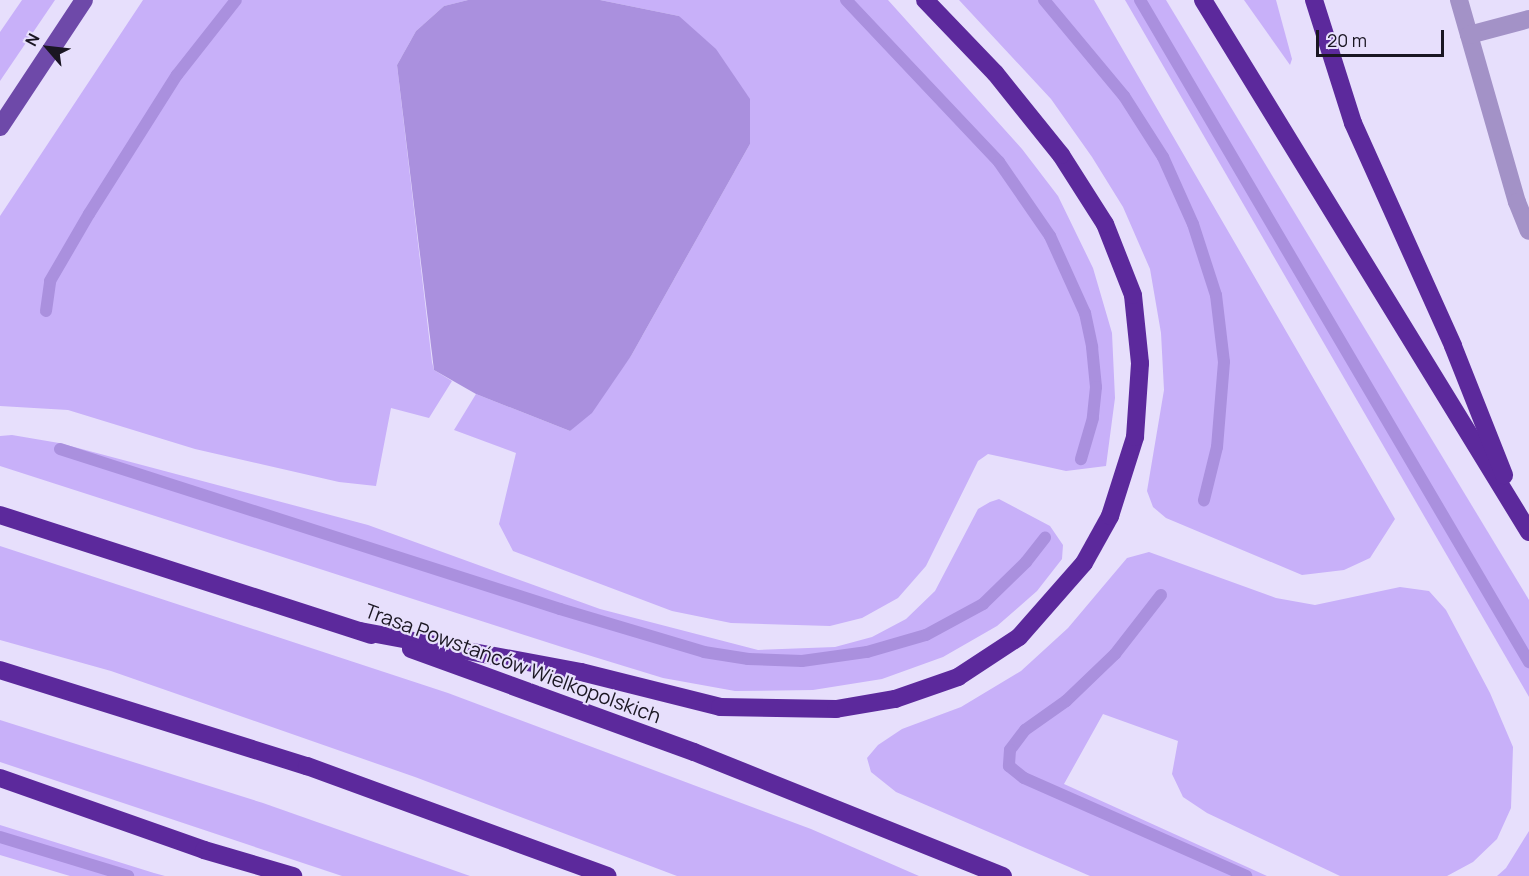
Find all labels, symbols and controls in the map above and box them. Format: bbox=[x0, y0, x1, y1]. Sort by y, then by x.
north arrow bbox=[18, 18, 78, 78]
scale bar bbox=[1319, 18, 1446, 56]
text: 20 m bbox=[1327, 28, 1367, 52]
text: N bbox=[20, 29, 45, 50]
street label: Trasa Powstańców Wielkopolskich bbox=[362, 598, 664, 728]

